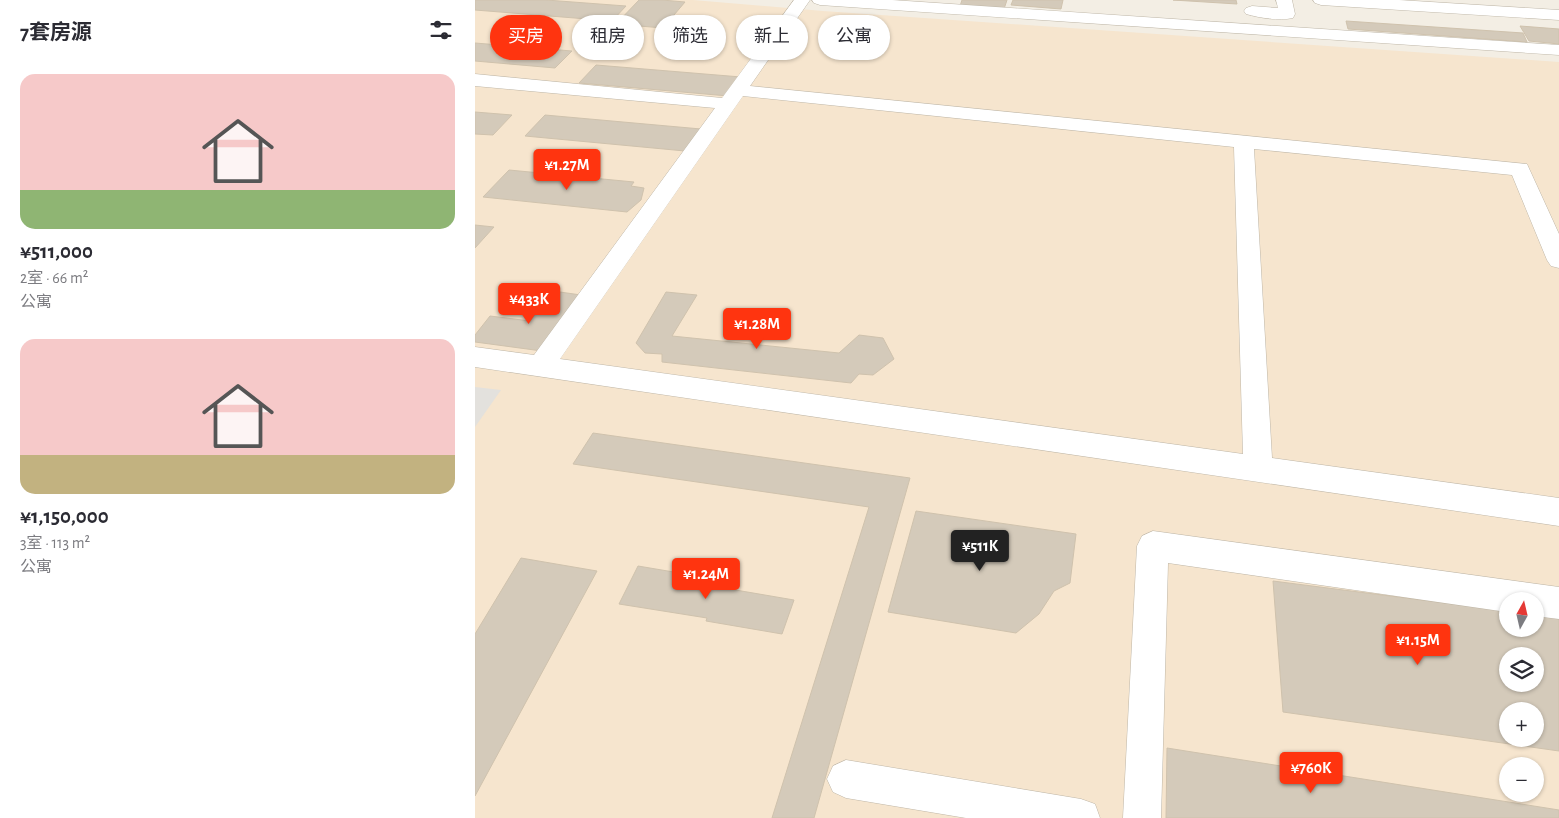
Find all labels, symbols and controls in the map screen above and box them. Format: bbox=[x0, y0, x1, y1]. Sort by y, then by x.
chip: 买房 bbox=[490, 15, 562, 60]
chip: 租房 bbox=[572, 15, 644, 60]
chip: 筛选 bbox=[654, 15, 726, 60]
chip: 新上 bbox=[736, 15, 808, 60]
chip: 公寓 bbox=[818, 15, 890, 60]
icon: filters bbox=[427, 16, 455, 44]
text: 7套房源 bbox=[20, 22, 92, 43]
icon: home bbox=[193, 106, 283, 196]
pin: ¥1.27M bbox=[526, 148, 608, 191]
text: ¥1.27M bbox=[544, 157, 590, 173]
text: ¥511,000 bbox=[20, 241, 93, 262]
text: 2室 · 66 m² bbox=[20, 270, 88, 286]
pin: ¥433K bbox=[494, 282, 564, 325]
text: ¥433K bbox=[509, 291, 549, 307]
text: 公寓 bbox=[20, 294, 52, 310]
pin: ¥1.28M bbox=[716, 308, 798, 350]
text: ¥1.28M bbox=[734, 316, 780, 332]
icon: home bbox=[193, 371, 283, 461]
text: ¥1,150,000 bbox=[20, 506, 109, 527]
pin: ¥511K bbox=[945, 530, 1015, 572]
text: 3室 · 113 m² bbox=[20, 535, 90, 551]
text: ¥511K bbox=[962, 538, 998, 554]
pin: ¥1.24M bbox=[665, 558, 747, 600]
text: 公寓 bbox=[20, 559, 52, 575]
text: ¥1.24M bbox=[683, 566, 729, 582]
north arrow bbox=[1499, 592, 1544, 638]
map controls bbox=[1499, 592, 1544, 802]
pin: ¥1.15M bbox=[1377, 624, 1459, 666]
text: ¥1.15M bbox=[1396, 632, 1440, 648]
button: layers bbox=[1499, 647, 1544, 692]
button: + bbox=[1499, 702, 1544, 747]
pin: ¥760K bbox=[1276, 752, 1346, 794]
button: − bbox=[1499, 757, 1544, 802]
text: ¥760K bbox=[1291, 760, 1331, 776]

